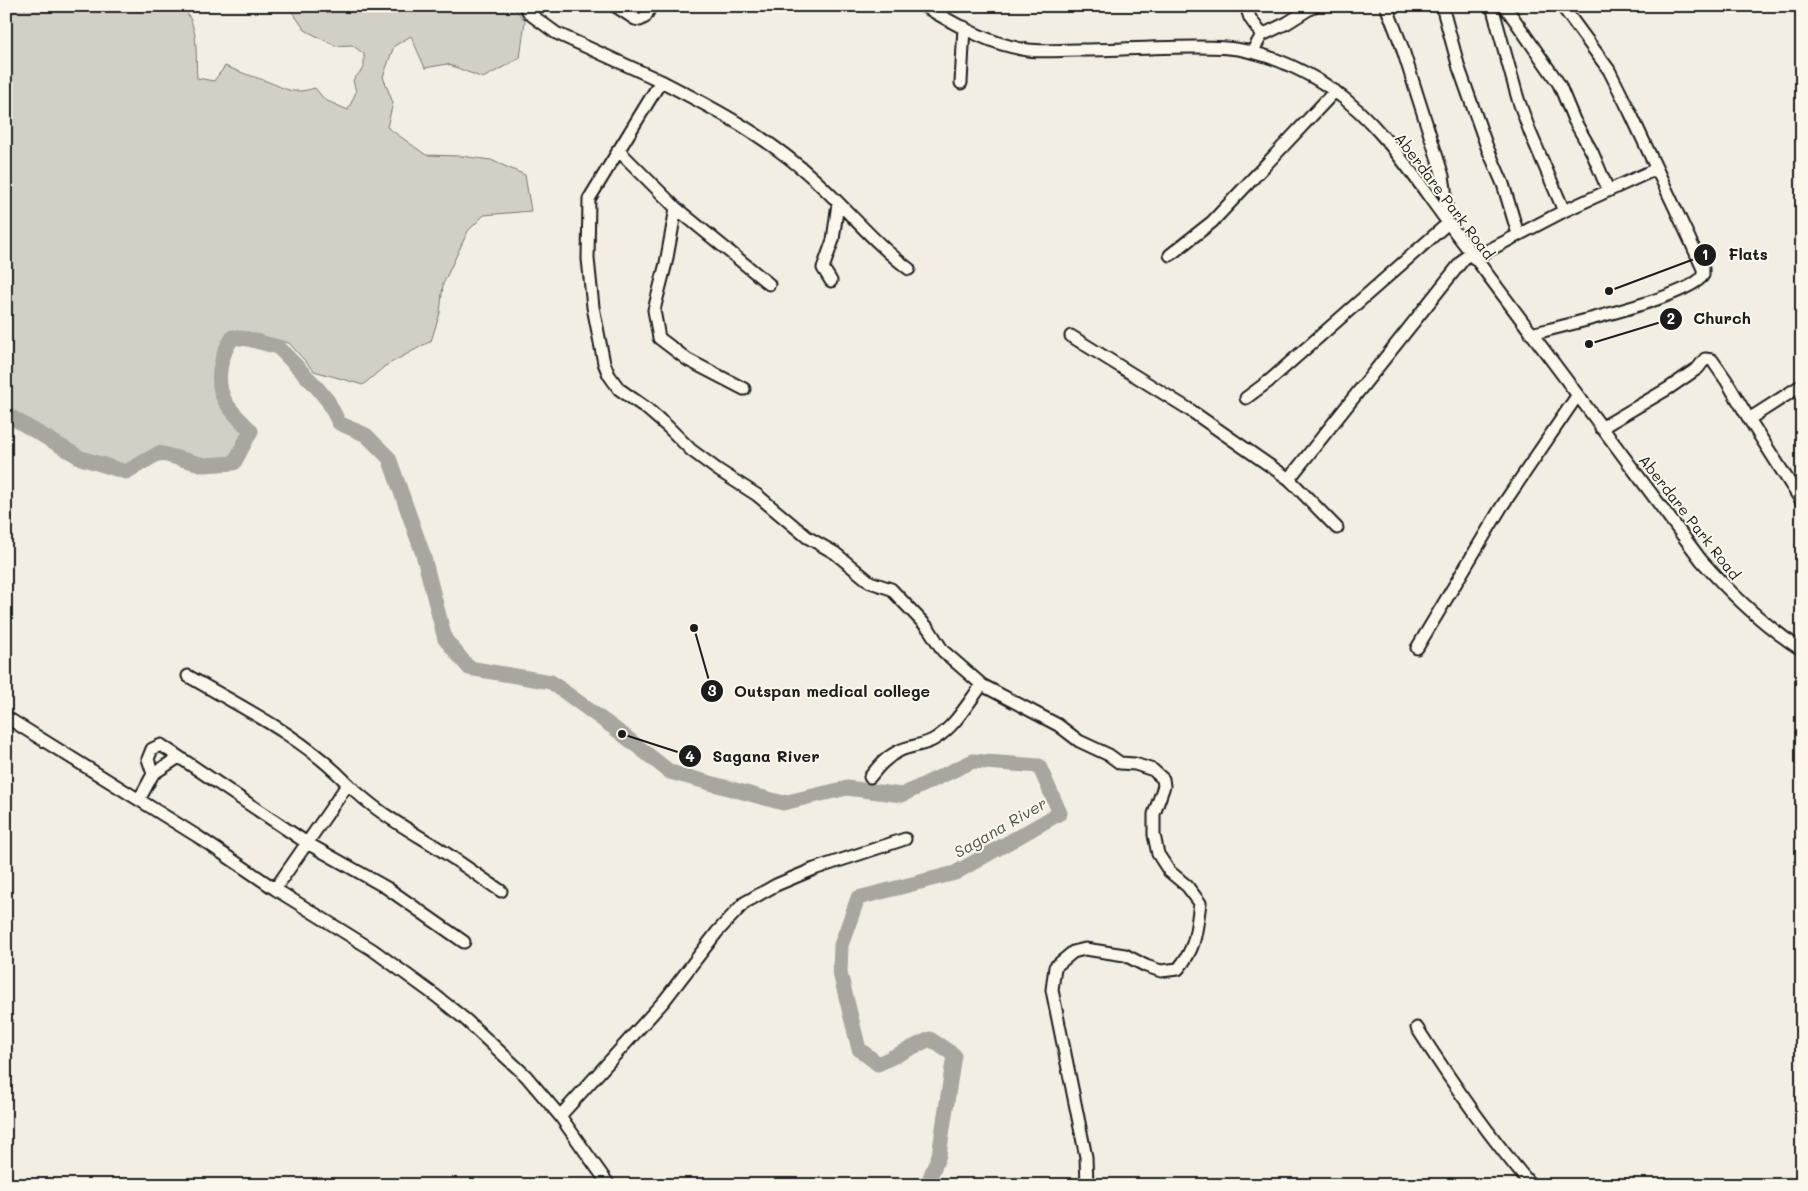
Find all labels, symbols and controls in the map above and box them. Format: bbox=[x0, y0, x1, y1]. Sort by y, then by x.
street label: Aberdare Park Road bbox=[1391, 129, 1499, 263]
callout: Flats bbox=[1693, 239, 1778, 270]
text: Flats bbox=[1728, 243, 1768, 264]
text: 1 bbox=[1702, 244, 1708, 264]
callout: Church bbox=[1658, 303, 1761, 334]
text: Church bbox=[1693, 307, 1751, 328]
text: 2 bbox=[1667, 308, 1675, 328]
street label: Aberdare Park Road bbox=[1635, 450, 1745, 584]
callout: Outspan medical college bbox=[699, 676, 940, 707]
text: 3 bbox=[707, 680, 717, 700]
text: Outspan medical college bbox=[734, 680, 930, 701]
callout: Sagana River bbox=[677, 741, 829, 772]
text: Sagana River bbox=[713, 745, 820, 766]
text: 4 bbox=[685, 746, 695, 766]
water label: Sagana River bbox=[950, 792, 1050, 862]

